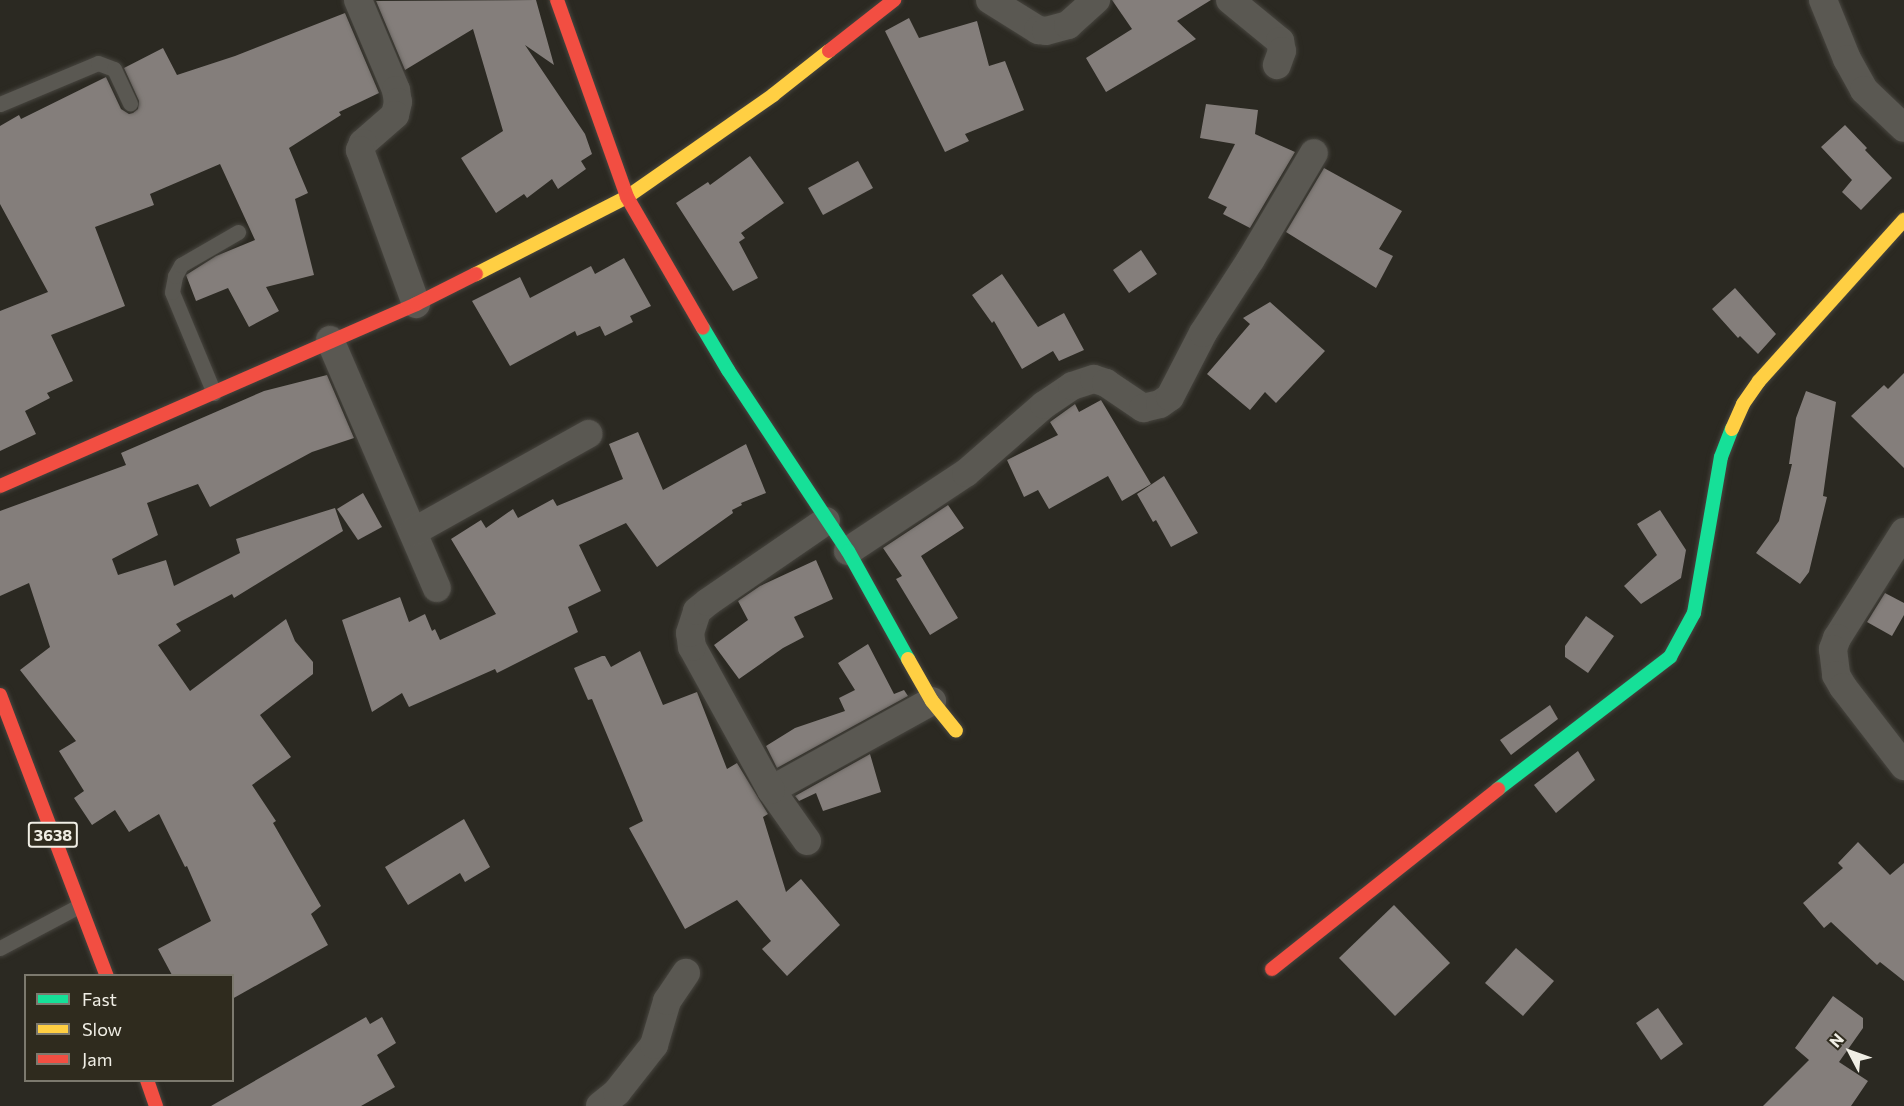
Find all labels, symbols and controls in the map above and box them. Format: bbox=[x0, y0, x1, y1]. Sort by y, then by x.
road number: 3638 bbox=[28, 822, 78, 848]
legend bbox=[24, 974, 234, 1082]
text: Fast bbox=[82, 988, 117, 1010]
text: Slow bbox=[82, 1018, 122, 1040]
north arrow bbox=[1820, 1022, 1880, 1082]
text: N bbox=[1825, 1029, 1847, 1051]
text: Jam bbox=[82, 1048, 112, 1070]

